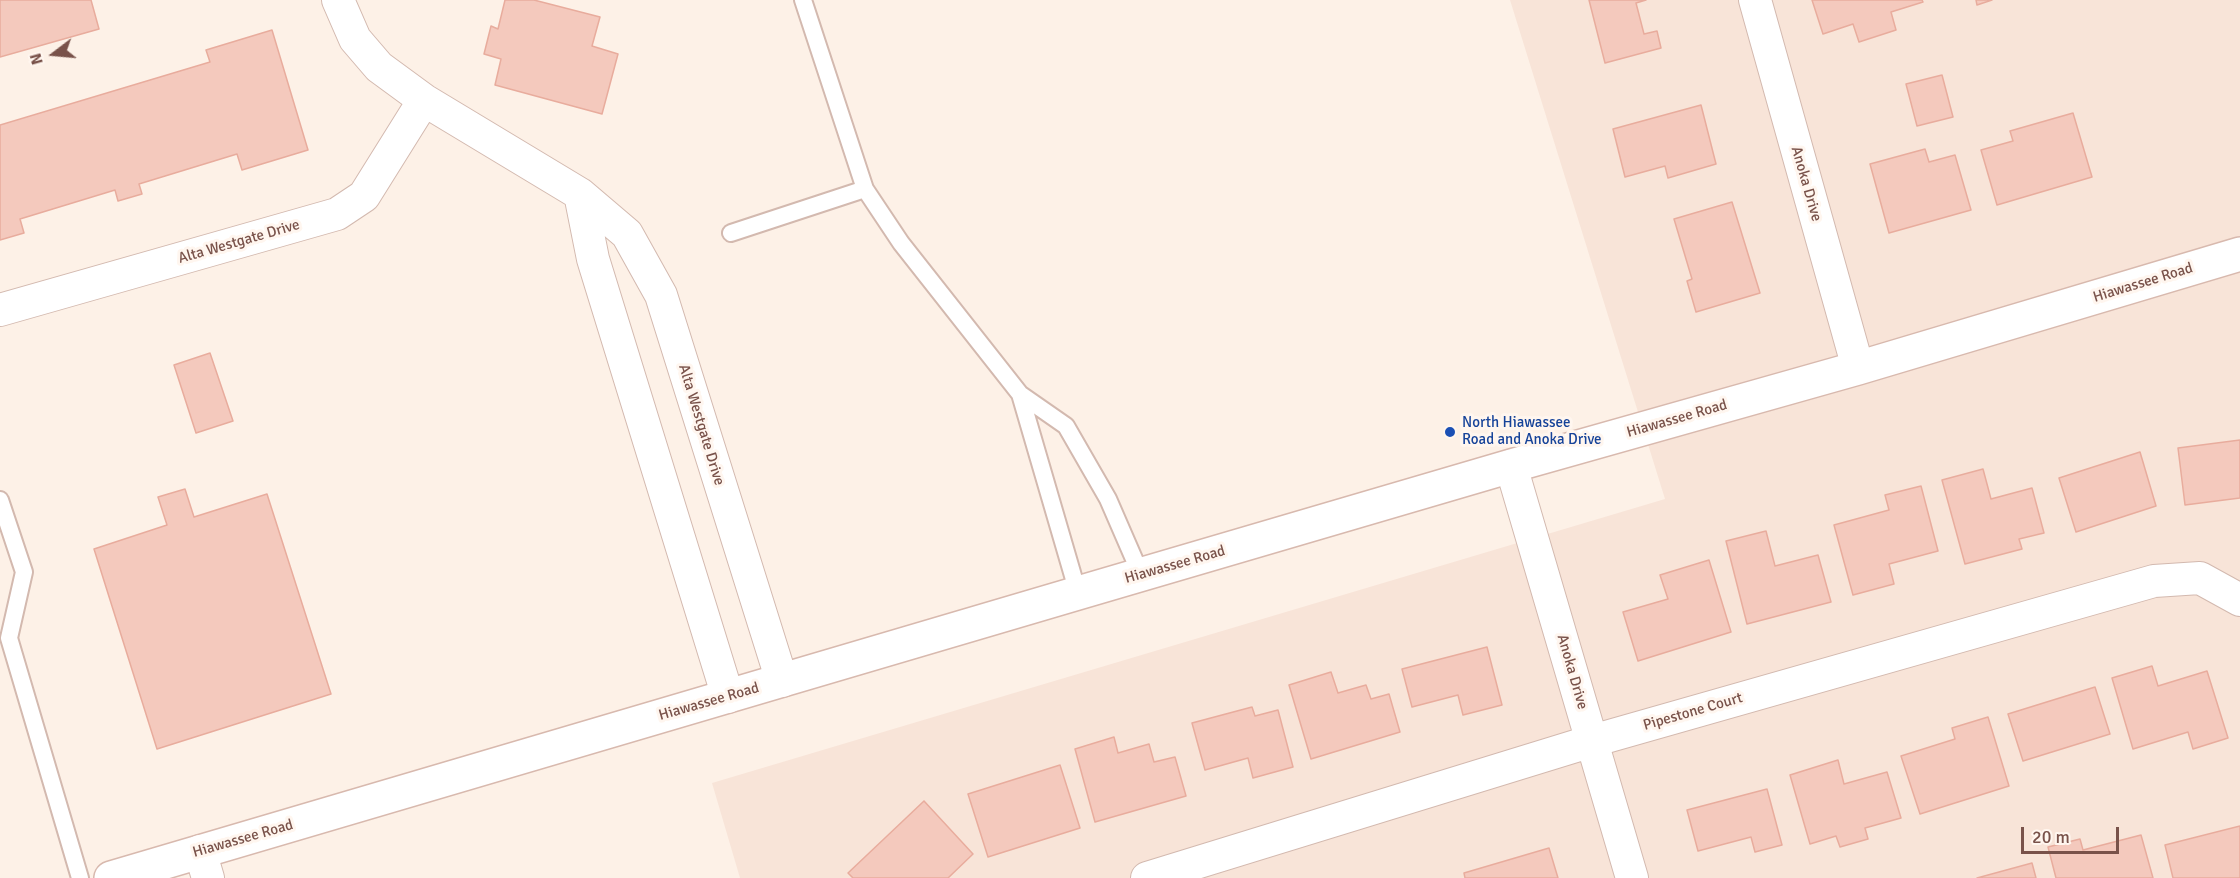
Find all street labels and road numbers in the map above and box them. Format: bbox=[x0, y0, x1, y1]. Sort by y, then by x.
street label: Anoka Drive bbox=[1787, 144, 1825, 224]
street label: Alta Westgate Drive bbox=[176, 216, 302, 268]
street label: Hiawassee Road bbox=[2091, 259, 2195, 307]
street label: Alta Westgate Drive bbox=[674, 362, 728, 488]
street label: Hiawassee Road bbox=[1625, 396, 1729, 442]
street label: Hiawassee Road bbox=[1123, 542, 1227, 588]
street label: Anoka Drive bbox=[1553, 632, 1591, 712]
street label: Hiawassee Road bbox=[657, 679, 761, 725]
street label: Pipestone Court bbox=[1641, 689, 1745, 735]
street label: Hiawassee Road bbox=[191, 816, 295, 862]

